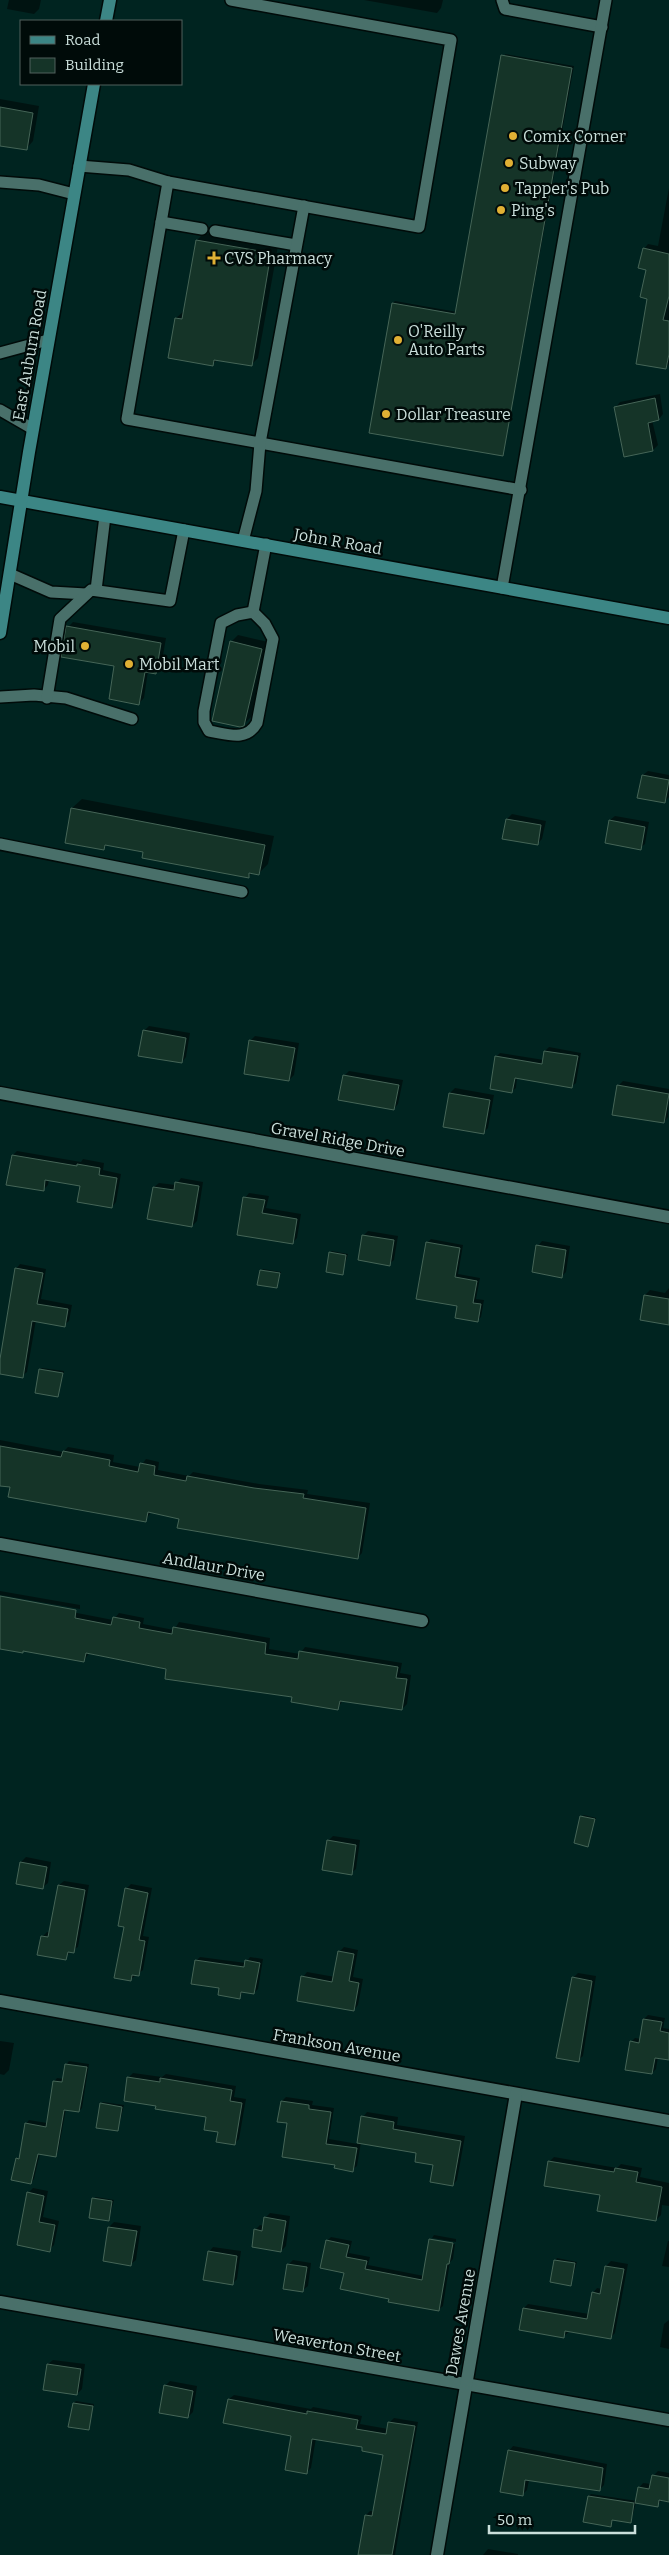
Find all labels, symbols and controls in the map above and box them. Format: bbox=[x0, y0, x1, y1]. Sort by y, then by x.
legend bbox=[20, 20, 182, 85]
text: Road bbox=[65, 31, 100, 49]
text: Building bbox=[65, 56, 124, 74]
place label: Comix Corner bbox=[523, 127, 626, 146]
marker: Comix Corner bbox=[507, 130, 519, 142]
place label: Subway bbox=[519, 154, 577, 173]
marker: Subway bbox=[503, 157, 515, 169]
place label: Tapper's Pub bbox=[515, 179, 609, 198]
marker: Tapper's Pub bbox=[499, 182, 511, 194]
place label: Ping's bbox=[511, 201, 555, 220]
marker: Ping's bbox=[495, 204, 507, 216]
place label: CVS Pharmacy bbox=[224, 249, 333, 268]
marker: CVS Pharmacy bbox=[208, 252, 220, 264]
street label: East Auburn Road bbox=[9, 288, 50, 422]
place label: O'Reilly Auto Parts bbox=[408, 322, 485, 359]
marker: O'Reilly Auto Parts bbox=[392, 334, 404, 346]
place label: Dollar Treasure bbox=[396, 405, 511, 424]
marker: Dollar Treasure bbox=[380, 408, 392, 420]
street label: John R Road bbox=[291, 524, 384, 559]
place label: Mobil bbox=[33, 637, 75, 656]
marker: Mobil bbox=[79, 640, 91, 652]
place label: Mobil Mart bbox=[139, 655, 220, 674]
marker: Mobil Mart bbox=[123, 658, 135, 670]
street label: Gravel Ridge Drive bbox=[269, 1118, 407, 1161]
street label: Andlaur Drive bbox=[161, 1548, 266, 1585]
street label: Frankson Avenue bbox=[272, 2025, 402, 2066]
street label: Dawes Avenue bbox=[442, 2267, 479, 2377]
street label: Weaverton Street bbox=[271, 2325, 403, 2366]
scale bar bbox=[489, 2502, 635, 2534]
text: 50 m bbox=[497, 2511, 533, 2529]

